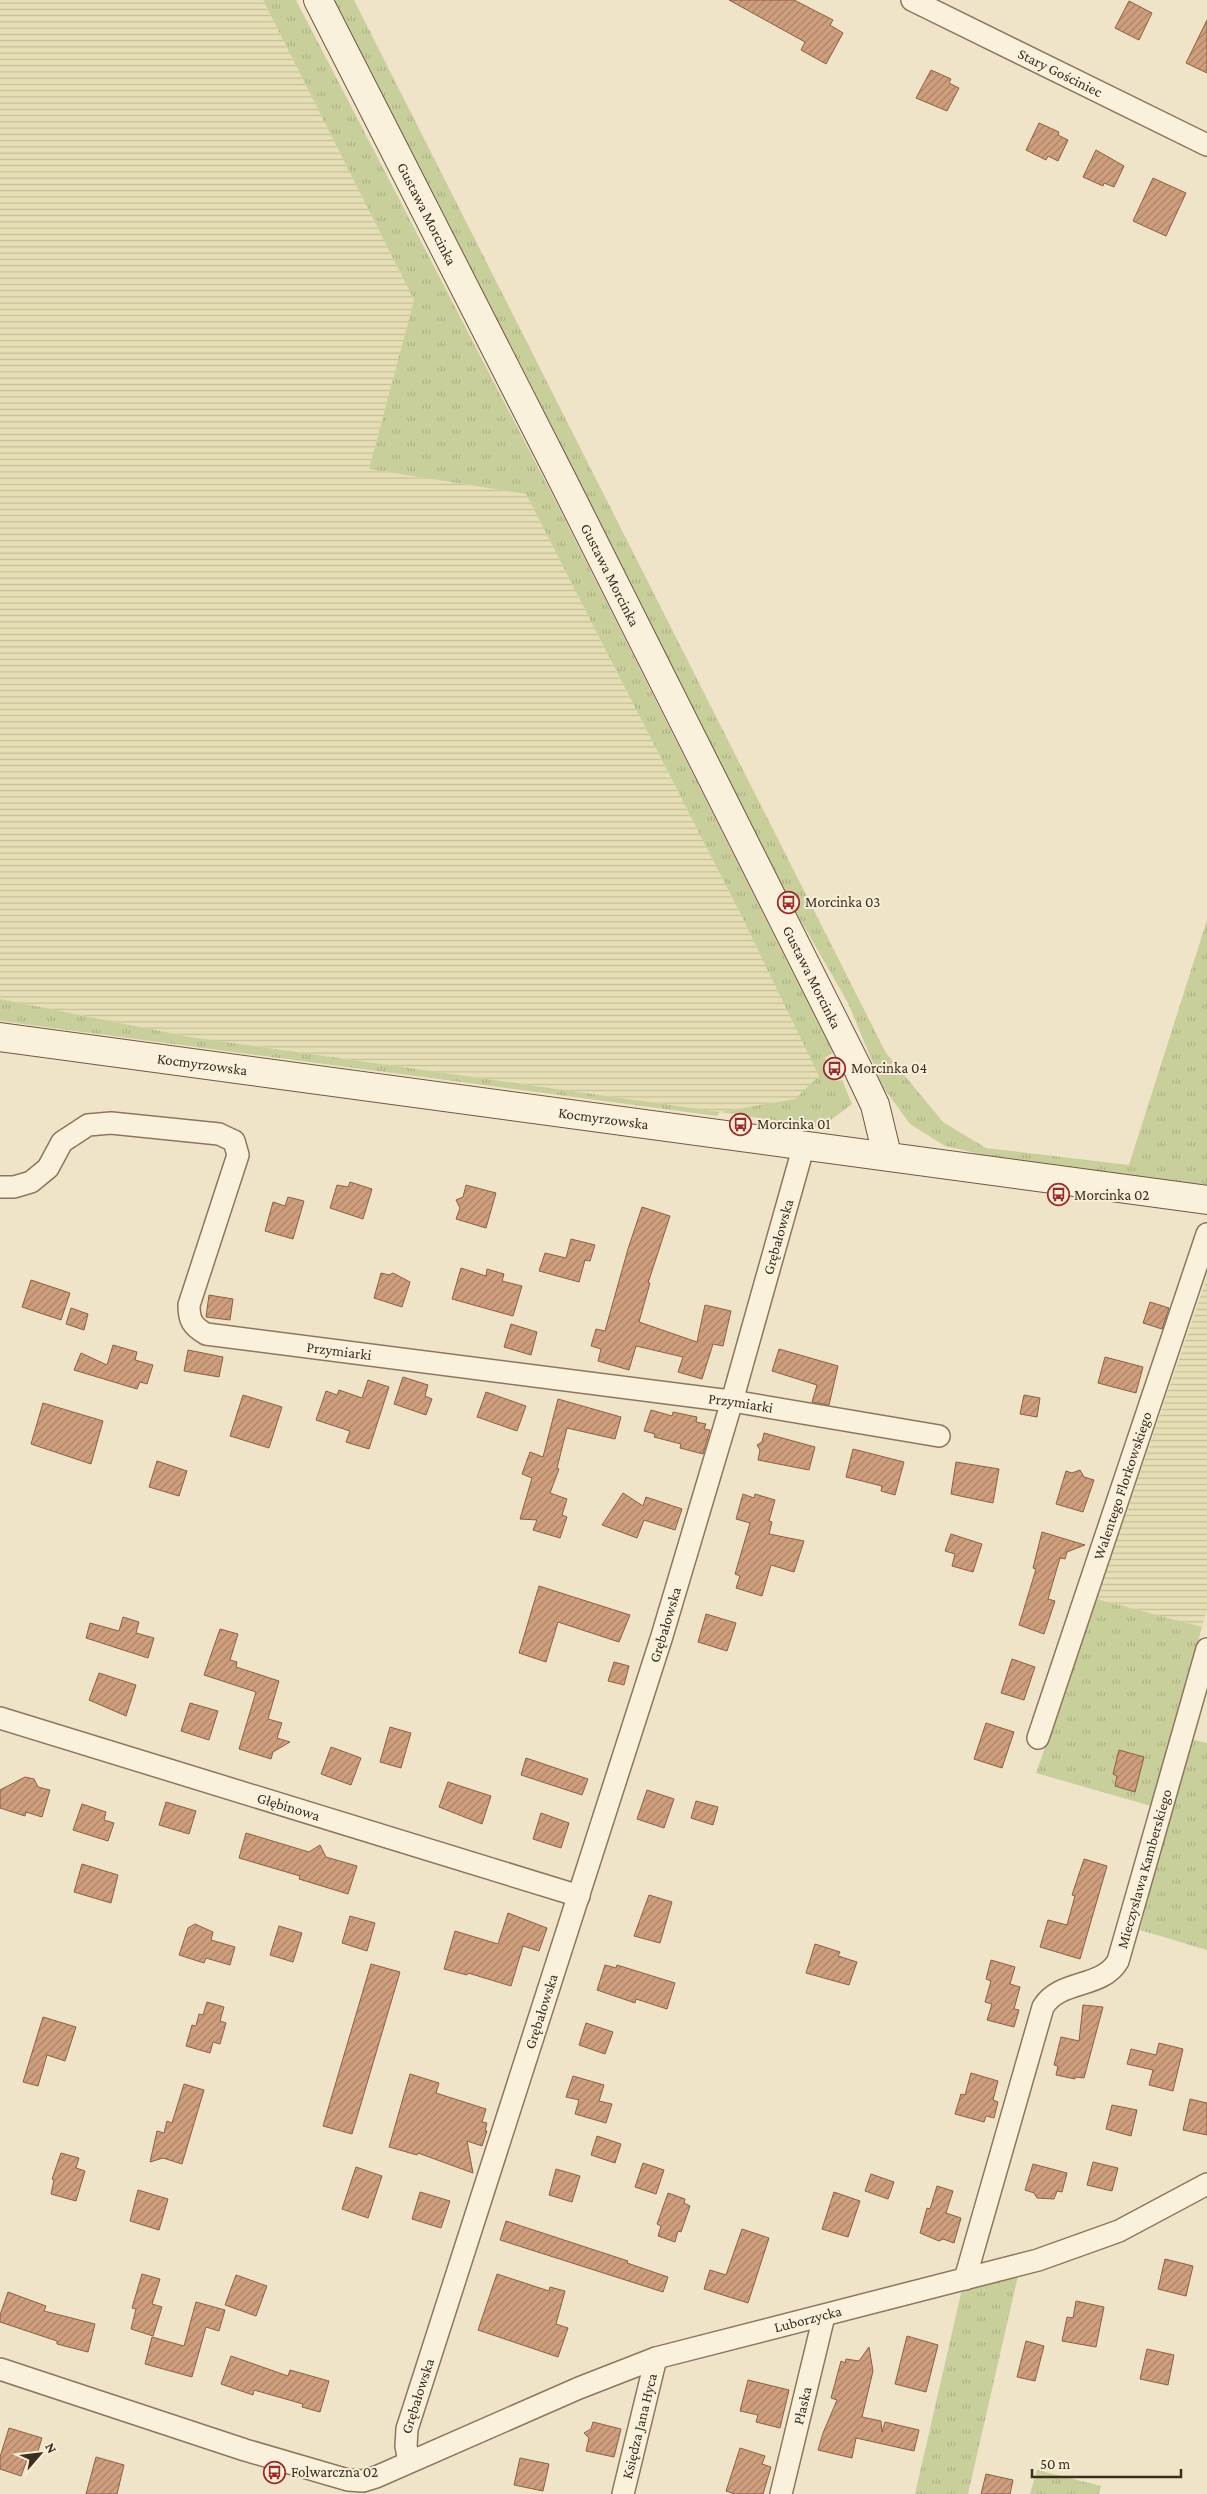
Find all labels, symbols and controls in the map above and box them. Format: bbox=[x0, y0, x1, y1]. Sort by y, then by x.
street label: Stary Gościniec bbox=[1015, 45, 1106, 101]
street label: Gustawa Morcinka bbox=[394, 160, 460, 268]
street label: Gustawa Morcinka bbox=[578, 521, 643, 629]
bus stop icon: Morcinka 03 bbox=[777, 890, 801, 914]
place label: Morcinka 03 bbox=[805, 894, 880, 910]
street label: Gustawa Morcinka bbox=[779, 923, 844, 1031]
street label: Kocmyrzowska bbox=[156, 1050, 248, 1078]
bus stop icon: Morcinka 04 bbox=[823, 1056, 847, 1080]
place label: Morcinka 04 bbox=[851, 1060, 927, 1076]
street label: Kocmyrzowska bbox=[557, 1104, 650, 1133]
bus stop icon: Morcinka 01 bbox=[729, 1112, 753, 1136]
place label: Morcinka 01 bbox=[757, 1116, 830, 1132]
bus stop icon: Morcinka 02 bbox=[1046, 1183, 1070, 1207]
place label: Morcinka 02 bbox=[1074, 1187, 1149, 1203]
street label: Grębałowska bbox=[760, 1197, 796, 1277]
street label: Przymiarki bbox=[306, 1339, 373, 1363]
street label: Przymiarki bbox=[707, 1390, 774, 1416]
street label: Walentego Florkowskiego bbox=[1090, 1410, 1155, 1562]
street label: Grębałowska bbox=[646, 1585, 684, 1664]
street label: Mieczysława Kamberskiego bbox=[1114, 1787, 1175, 1950]
street label: Głębinowa bbox=[255, 1790, 322, 1824]
street label: Grębałowska bbox=[522, 1972, 561, 2051]
street label: Luborzycka bbox=[772, 2303, 843, 2335]
street label: Grębałowska bbox=[398, 2356, 437, 2436]
street label: Księdza Jana Hyca bbox=[619, 2371, 660, 2480]
street label: Płaska bbox=[790, 2385, 815, 2426]
north arrow bbox=[15, 2429, 65, 2479]
text: N bbox=[42, 2440, 61, 2456]
scale bar bbox=[1032, 2446, 1181, 2478]
text: 50 m bbox=[1040, 2456, 1070, 2472]
bus stop icon: Folwarczna 02 bbox=[263, 2460, 287, 2484]
place label: Folwarczna 02 bbox=[291, 2464, 378, 2480]

